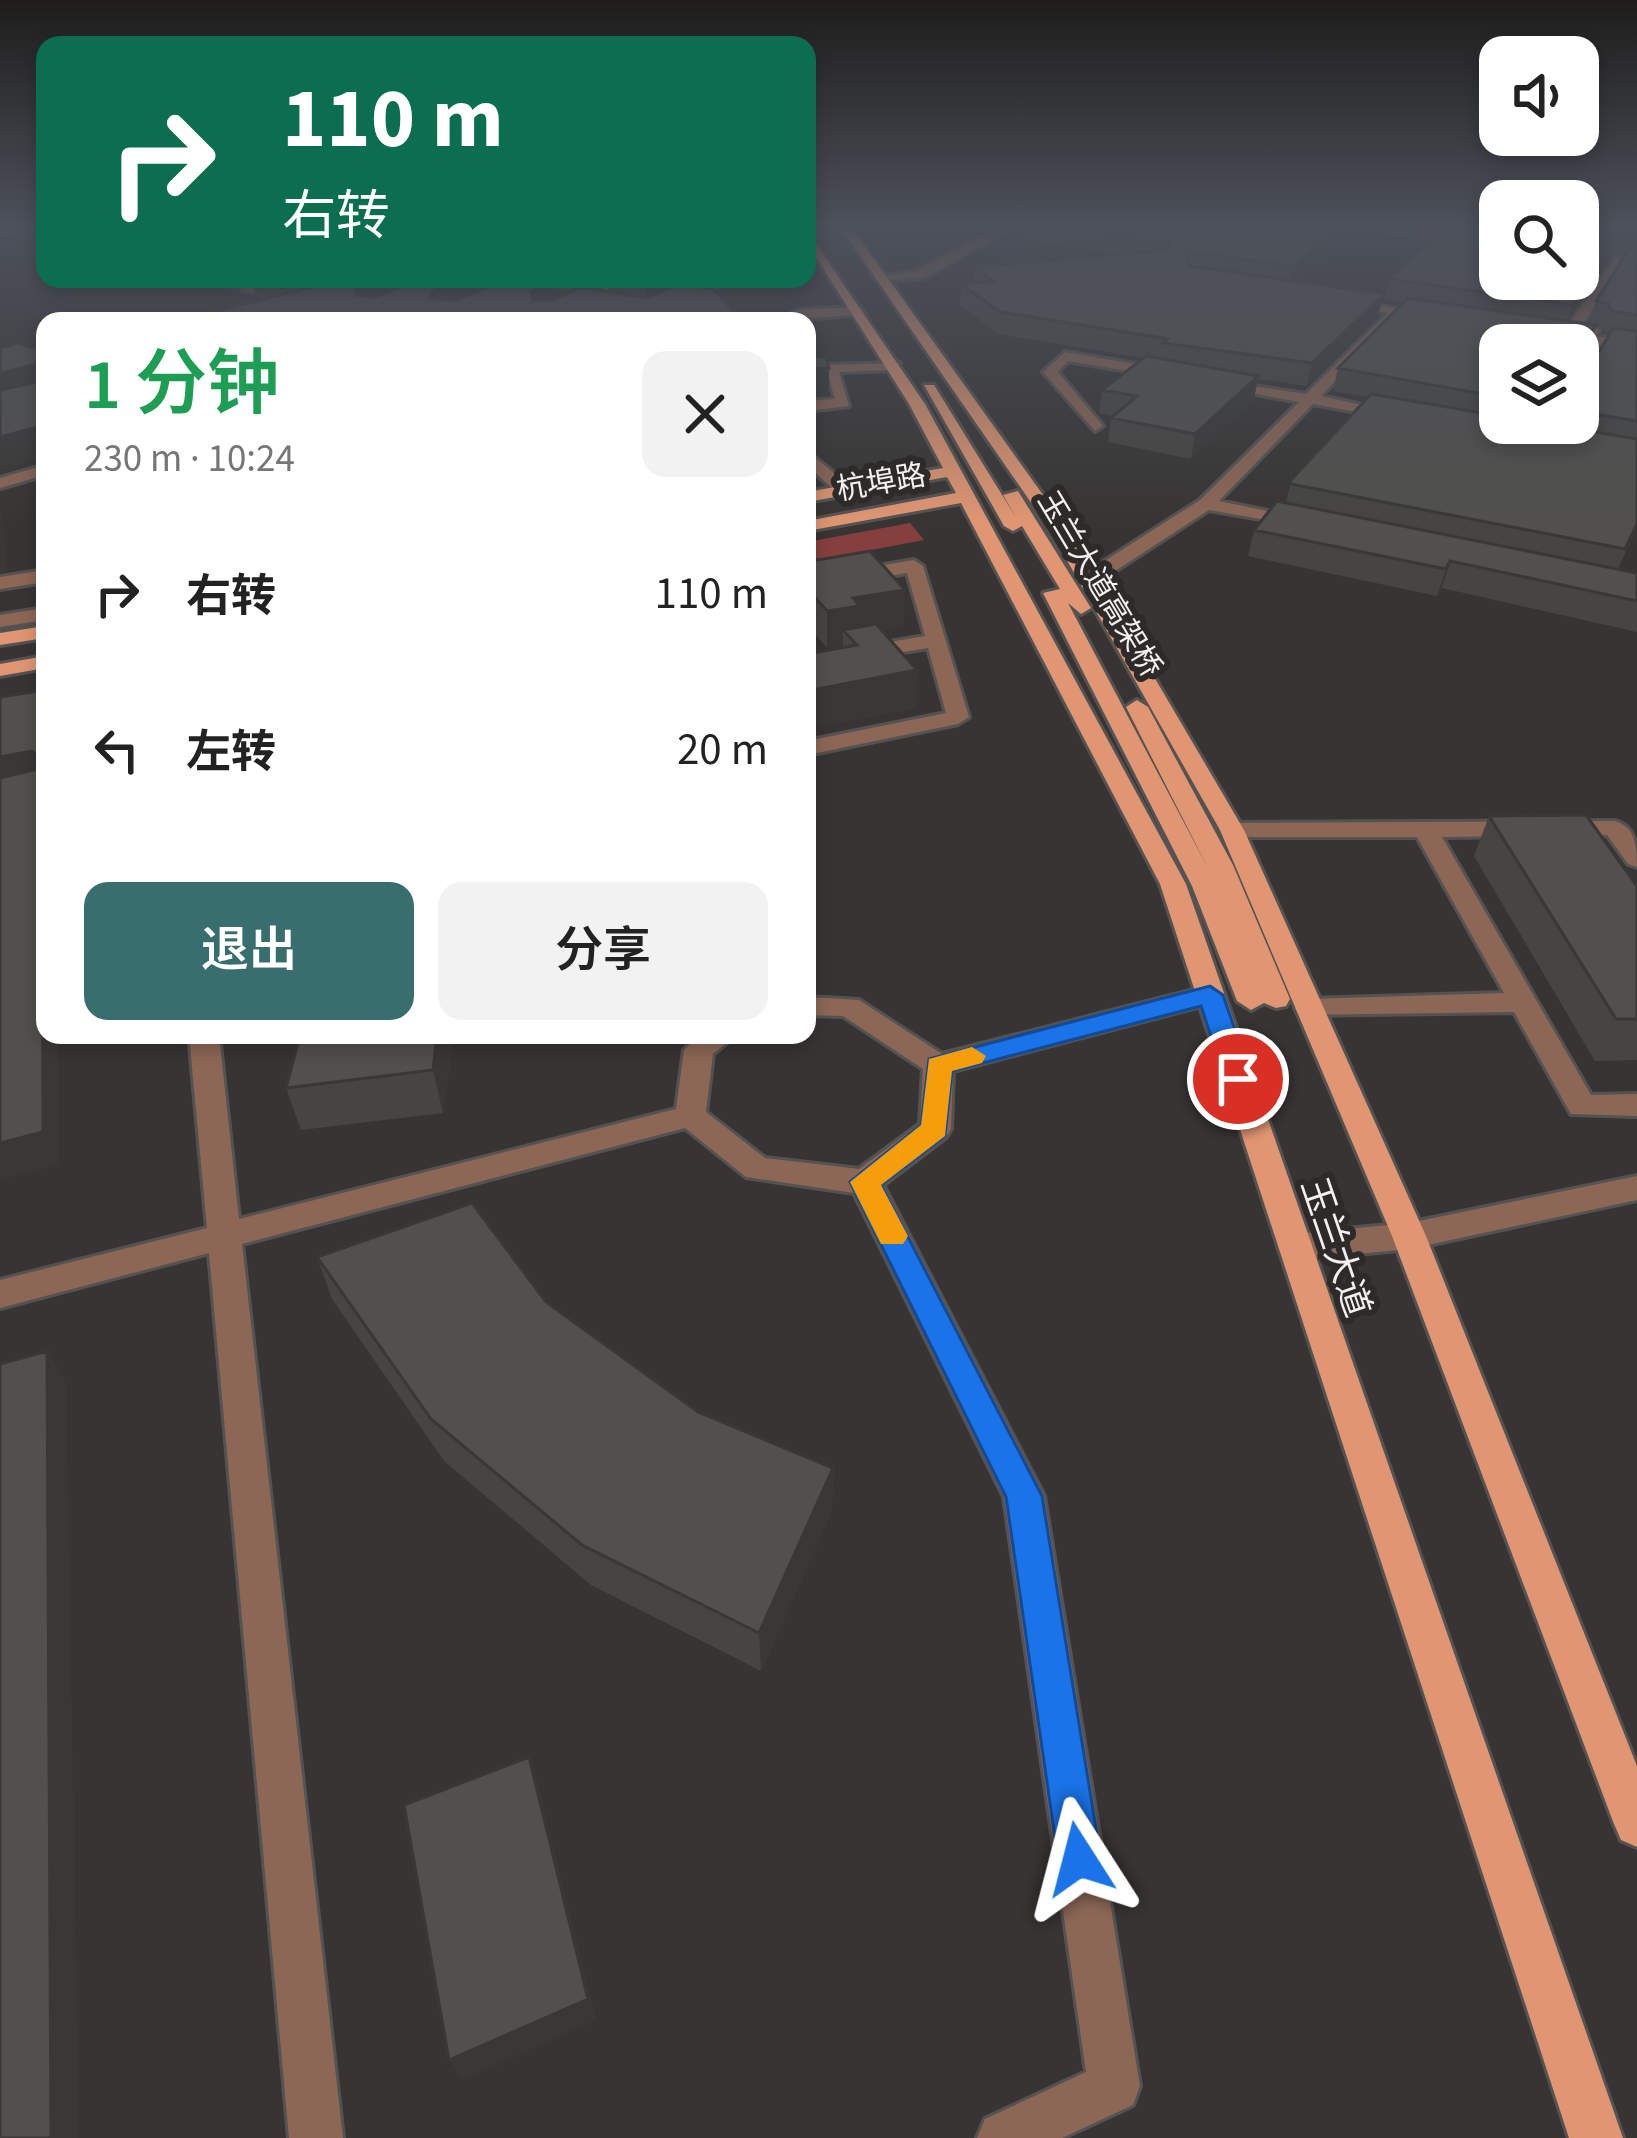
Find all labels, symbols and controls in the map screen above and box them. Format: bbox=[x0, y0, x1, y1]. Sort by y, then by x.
map controls bbox=[1479, 36, 1599, 444]
button: sound bbox=[1479, 36, 1599, 156]
text: 110 m bbox=[282, 60, 504, 180]
icon: right bbox=[84, 84, 240, 240]
text: 右转 bbox=[282, 179, 390, 256]
button: search bbox=[1479, 180, 1599, 300]
button: layers bbox=[1479, 324, 1599, 444]
text: 1 分钟 bbox=[84, 334, 279, 437]
button: close bbox=[642, 351, 768, 477]
text: 230 m · 10:24 bbox=[84, 431, 295, 487]
street label: 杭埠路 bbox=[833, 454, 929, 511]
street label: 玉兰大道高架桥 bbox=[1027, 483, 1172, 685]
icon: right bbox=[84, 561, 150, 627]
text: 110 m bbox=[655, 562, 768, 626]
text: 右转 bbox=[186, 565, 276, 629]
icon: left bbox=[84, 717, 150, 783]
text: 20 m bbox=[677, 718, 768, 782]
text: 左转 bbox=[186, 721, 276, 785]
button: 退出 bbox=[84, 882, 414, 1020]
button: 分享 bbox=[438, 882, 768, 1020]
pin bbox=[1187, 1028, 1289, 1130]
icon: arrive bbox=[1205, 1046, 1271, 1112]
street label: 玉兰大道 bbox=[1288, 1171, 1383, 1324]
position arrow bbox=[1016, 1796, 1142, 1922]

